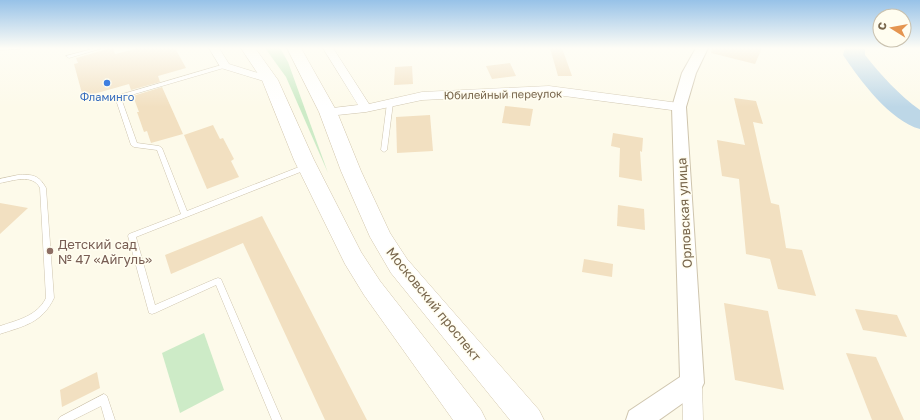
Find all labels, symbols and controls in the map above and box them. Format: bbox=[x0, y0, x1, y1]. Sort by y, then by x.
north arrow bbox=[872, 8, 912, 48]
text: С bbox=[875, 21, 889, 31]
marker: Фламинго bbox=[102, 78, 112, 88]
street label: Юбилейный переулок bbox=[444, 86, 563, 102]
place label: Фламинго bbox=[80, 90, 135, 103]
street label: Орловская улица bbox=[673, 157, 695, 269]
place label: Детский сад № 47 «Айгуль» bbox=[58, 236, 152, 267]
street label: Московский проспект bbox=[383, 244, 485, 365]
marker: Детский сад № 47 «Айгуль» bbox=[45, 246, 55, 256]

